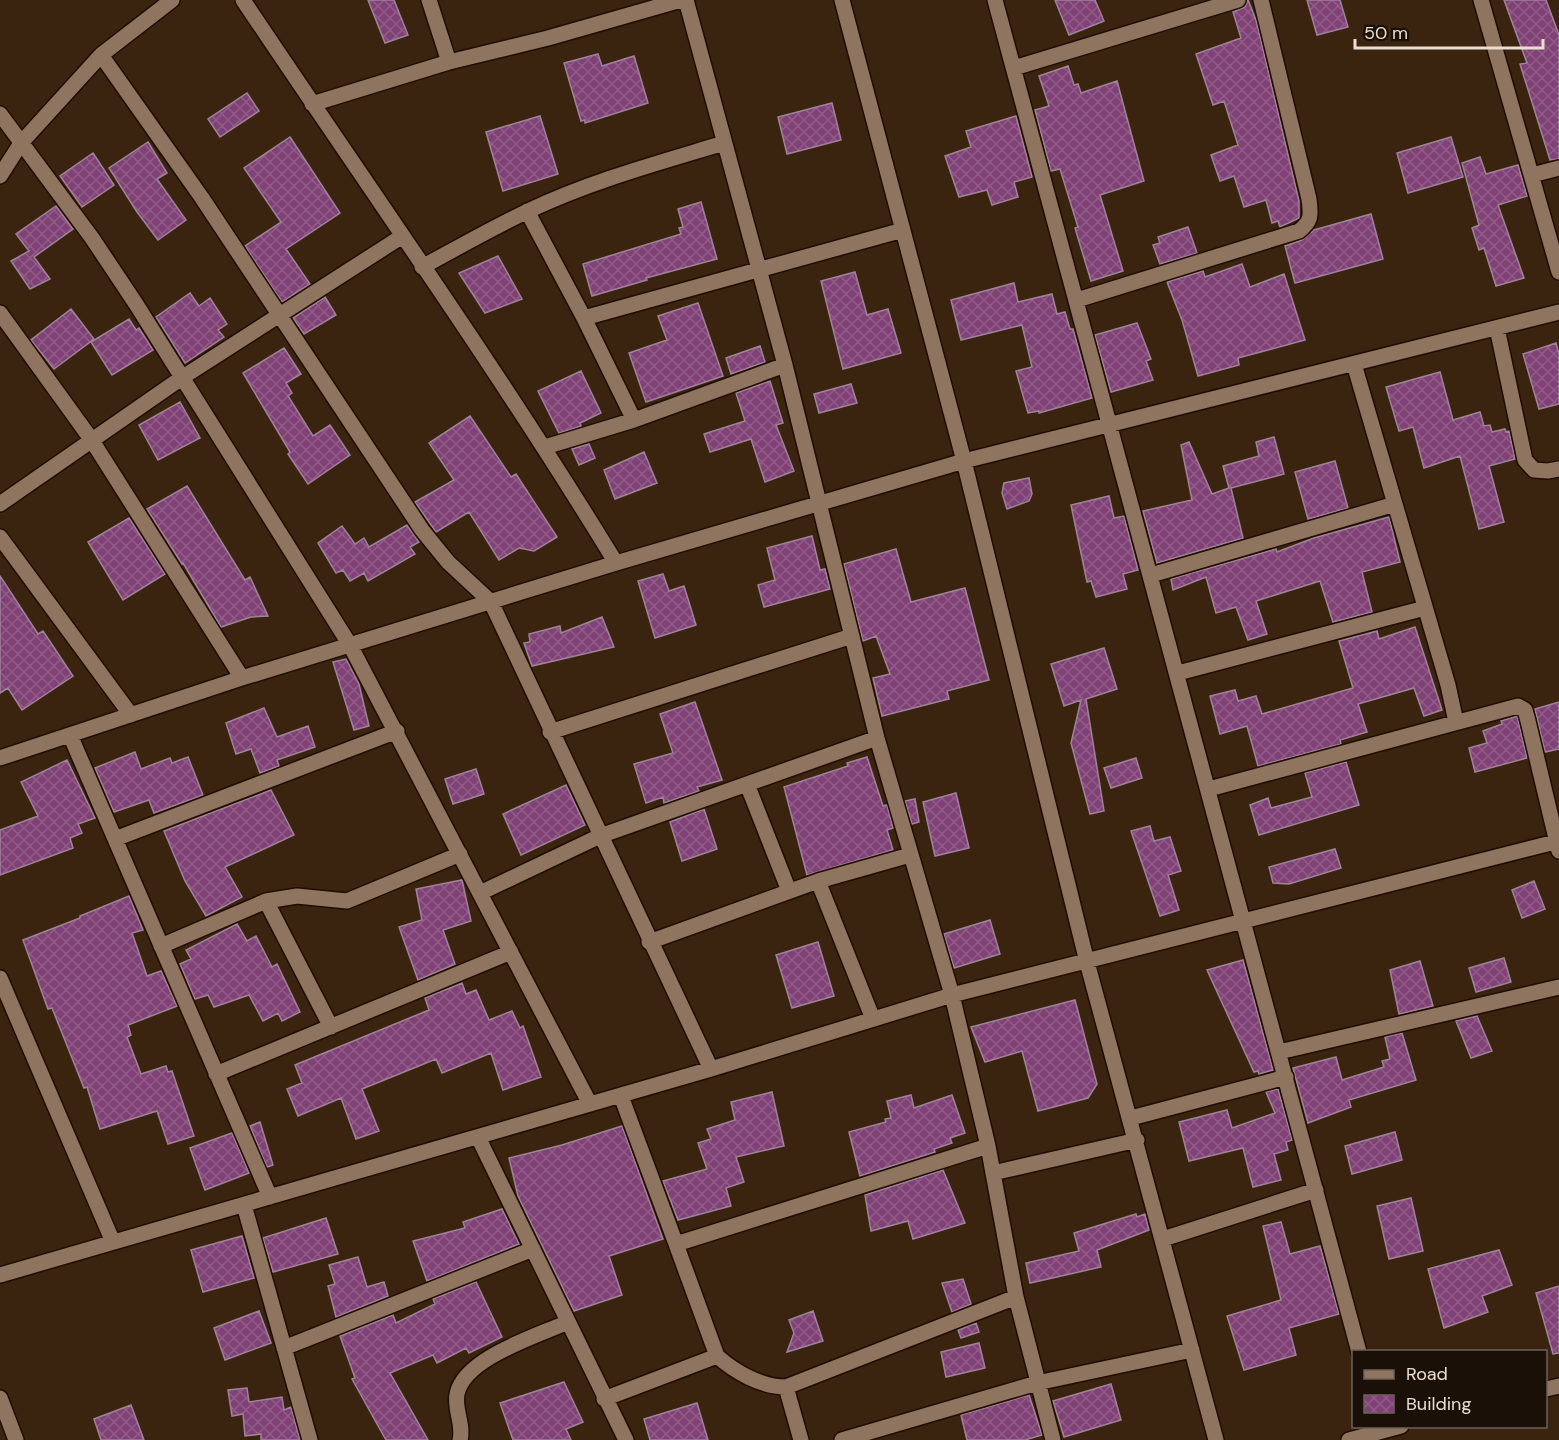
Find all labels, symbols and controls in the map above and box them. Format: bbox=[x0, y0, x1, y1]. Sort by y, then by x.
scale bar bbox=[1355, 12, 1542, 50]
text: 50 m bbox=[1364, 21, 1408, 45]
legend bbox=[1352, 1350, 1547, 1428]
text: Road bbox=[1406, 1362, 1448, 1386]
text: Building bbox=[1406, 1392, 1471, 1416]

